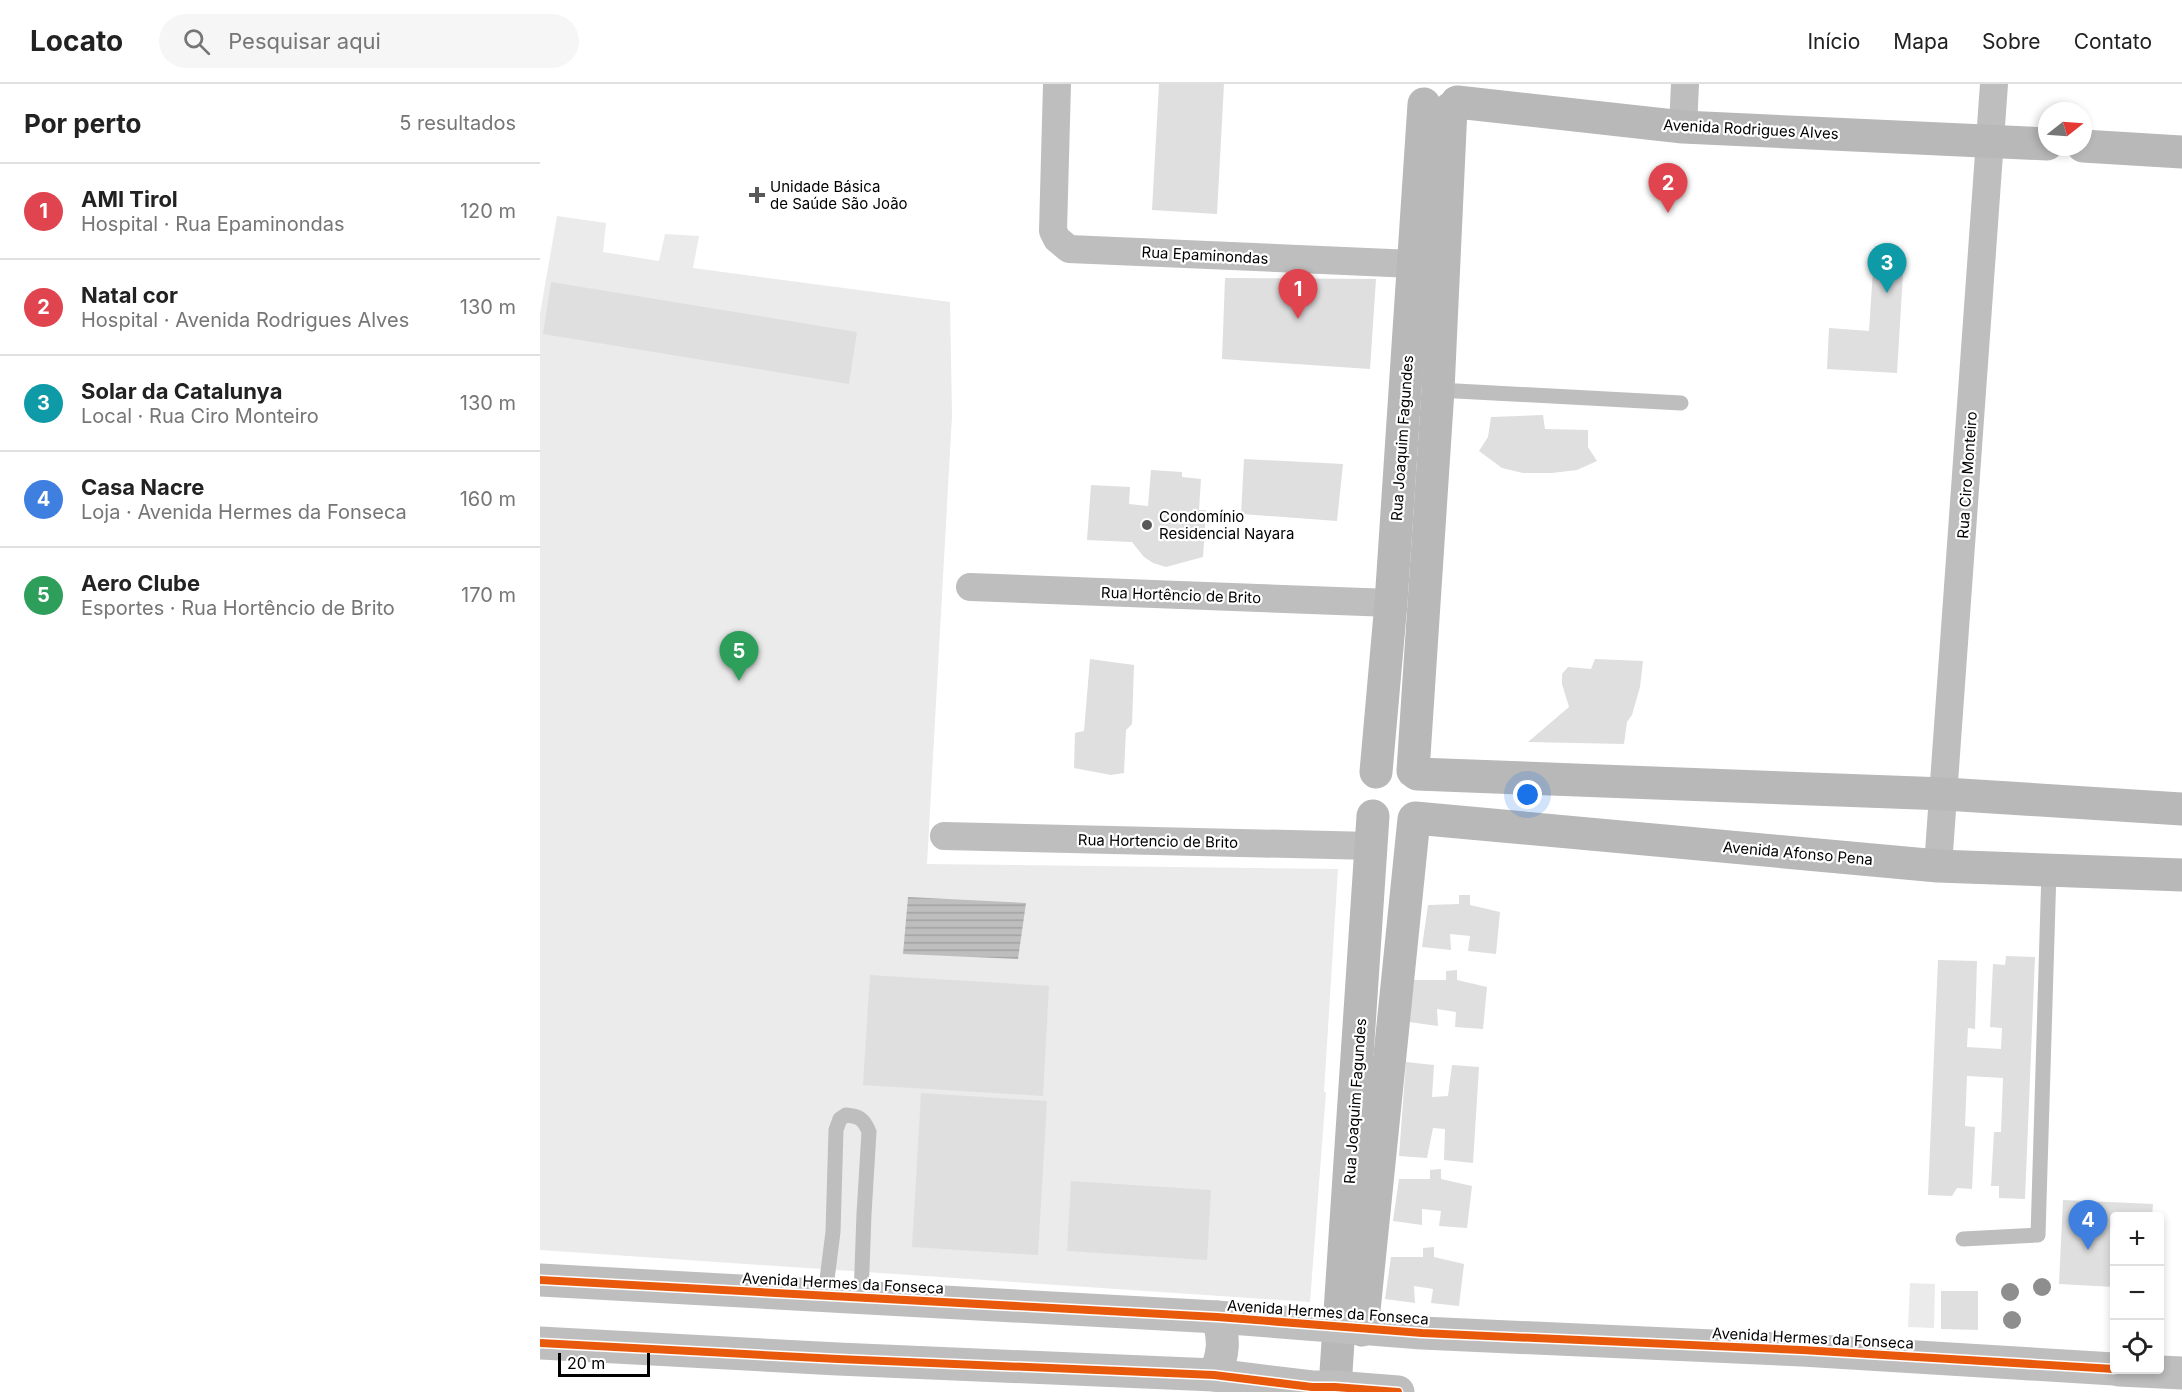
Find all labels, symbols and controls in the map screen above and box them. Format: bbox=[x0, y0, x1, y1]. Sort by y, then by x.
search box bbox=[159, 14, 579, 68]
text: Locato bbox=[30, 24, 123, 58]
icon: search bbox=[180, 25, 213, 58]
text: Pesquisar aqui bbox=[228, 28, 381, 54]
text: Início bbox=[1807, 29, 1860, 54]
text: Mapa bbox=[1893, 29, 1949, 54]
text: Sobre bbox=[1982, 29, 2041, 54]
text: Contato bbox=[2074, 29, 2152, 54]
north arrow bbox=[2038, 102, 2092, 156]
text: Por perto bbox=[24, 108, 142, 139]
text: 5 resultados bbox=[399, 111, 516, 135]
street label: Avenida Rodrigues Alves bbox=[1663, 115, 1839, 143]
pin: 2 bbox=[1648, 164, 1688, 213]
place label: Unidade Básica de Saúde São João bbox=[770, 177, 908, 213]
text: AMI Tirol bbox=[81, 186, 178, 212]
marker: Unidade Básica de Saúde São João bbox=[748, 186, 766, 204]
text: 1 bbox=[39, 199, 48, 223]
text: 120 m bbox=[460, 199, 516, 223]
text: Hospital · Rua Epaminondas bbox=[81, 212, 345, 236]
street label: Rua Epaminondas bbox=[1141, 242, 1269, 268]
pin: 3 bbox=[1868, 244, 1906, 293]
pin: 1 bbox=[1278, 270, 1317, 319]
text: Natal cor bbox=[81, 282, 178, 308]
text: 2 bbox=[37, 295, 50, 319]
text: 130 m bbox=[460, 295, 516, 319]
text: Hospital · Avenida Rodrigues Alves bbox=[81, 308, 409, 332]
street label: Rua Joaquim Fagundes bbox=[1387, 354, 1417, 521]
text: Solar da Catalunya bbox=[81, 378, 282, 404]
text: 3 bbox=[37, 391, 50, 415]
text: 130 m bbox=[460, 391, 516, 415]
text: Local · Rua Ciro Monteiro bbox=[81, 404, 319, 428]
street label: Rua Ciro Monteiro bbox=[1953, 411, 1981, 539]
text: Casa Nacre bbox=[81, 474, 204, 500]
text: 4 bbox=[37, 487, 50, 511]
text: 160 m bbox=[460, 487, 516, 511]
text: Loja · Avenida Hermes da Fonseca bbox=[81, 500, 407, 524]
place label: Condomínio Residencial Nayara bbox=[1159, 507, 1294, 543]
marker: Condomínio Residencial Nayara bbox=[1140, 518, 1154, 532]
text: Aero Clube bbox=[81, 570, 200, 596]
text: 5 bbox=[37, 583, 50, 607]
text: 170 m bbox=[461, 583, 516, 607]
street label: Rua Hortêncio de Brito bbox=[1101, 583, 1261, 607]
text: Esportes · Rua Hortêncio de Brito bbox=[81, 596, 395, 620]
pin: 5 bbox=[720, 632, 758, 681]
your location bbox=[1513, 780, 1542, 809]
street label: Rua Hortencio de Brito bbox=[1078, 830, 1238, 852]
street label: Avenida Afonso Pena bbox=[1722, 837, 1874, 869]
street label: Rua Joaquim Fagundes bbox=[1340, 1017, 1370, 1184]
pin: 4 bbox=[2068, 1200, 2108, 1250]
map controls bbox=[2110, 1212, 2164, 1374]
button: + bbox=[2110, 1212, 2164, 1266]
button: − bbox=[2110, 1266, 2164, 1320]
street label: Avenida Hermes da Fonseca bbox=[742, 1268, 944, 1298]
street label: Avenida Hermes da Fonseca bbox=[1227, 1295, 1429, 1329]
button: locate bbox=[2110, 1320, 2164, 1374]
street label: Avenida Hermes da Fonseca bbox=[1712, 1323, 1914, 1353]
scale bar bbox=[558, 1350, 650, 1378]
text: 20 m bbox=[567, 1353, 605, 1373]

